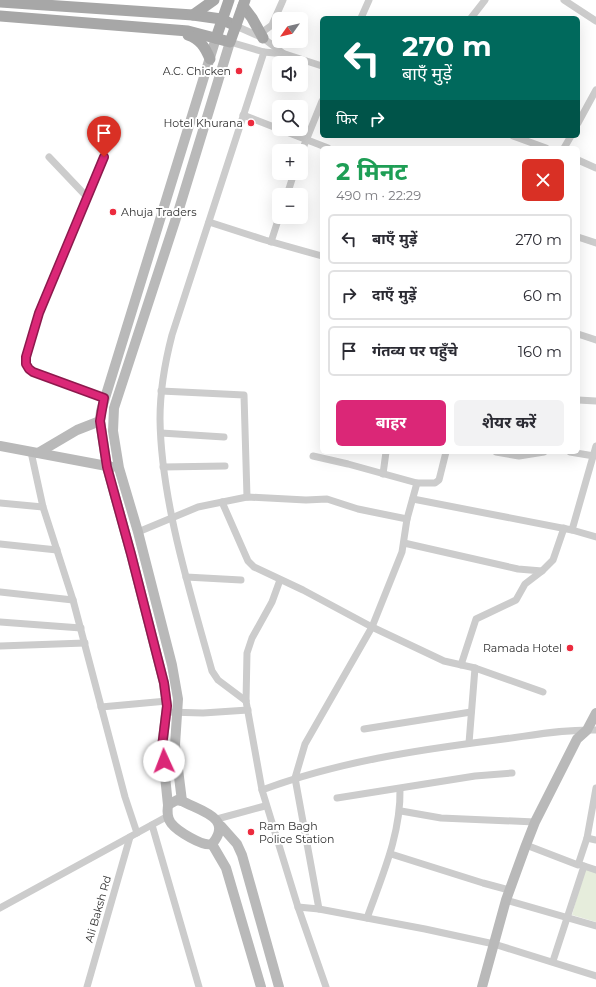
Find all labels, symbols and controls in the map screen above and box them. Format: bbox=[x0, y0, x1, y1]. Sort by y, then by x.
north arrow bbox=[272, 12, 308, 48]
map controls bbox=[272, 12, 308, 224]
text: 270 m bbox=[402, 29, 492, 63]
icon: left bbox=[336, 32, 388, 84]
button: sound bbox=[272, 56, 308, 92]
text: बाएँ मुड़ें bbox=[402, 63, 452, 85]
place label: A.C. Chicken bbox=[163, 64, 231, 78]
marker: A.C. Chicken bbox=[234, 66, 244, 76]
button: search bbox=[272, 100, 308, 136]
icon: right bbox=[366, 108, 388, 130]
text: फिर bbox=[336, 109, 358, 128]
pin bbox=[87, 116, 121, 157]
place label: Hotel Khurana bbox=[163, 116, 243, 130]
marker: Hotel Khurana bbox=[246, 118, 256, 128]
icon: arrive bbox=[93, 122, 115, 144]
button: + bbox=[272, 144, 308, 180]
text: 2 मिनट bbox=[336, 157, 407, 186]
button: close bbox=[522, 159, 564, 201]
text: 490 m · 22:29 bbox=[336, 187, 421, 203]
button: − bbox=[272, 188, 308, 224]
place label: Ahuja Traders bbox=[121, 205, 197, 219]
marker: Ahuja Traders bbox=[108, 207, 118, 217]
icon: left bbox=[338, 228, 360, 250]
text: बाएँ मुड़ें bbox=[372, 229, 417, 248]
text: 270 m bbox=[515, 230, 562, 249]
icon: right bbox=[338, 284, 360, 306]
text: दाएँ मुड़ें bbox=[372, 285, 417, 304]
text: 60 m bbox=[523, 286, 562, 305]
icon: arrive bbox=[338, 340, 360, 362]
text: गंतव्य पर पहुँचे bbox=[372, 341, 458, 360]
text: 160 m bbox=[518, 342, 562, 361]
button: बाहर bbox=[336, 400, 446, 446]
button: शेयर करें bbox=[454, 400, 564, 446]
place label: Ramada Hotel bbox=[483, 641, 562, 655]
marker: Ramada Hotel bbox=[565, 643, 575, 653]
position arrow bbox=[143, 740, 185, 782]
place label: Ram Bagh Police Station bbox=[259, 819, 334, 846]
marker: Ram Bagh Police Station bbox=[246, 827, 256, 837]
street label: Ali Baksh Rd bbox=[82, 874, 114, 944]

